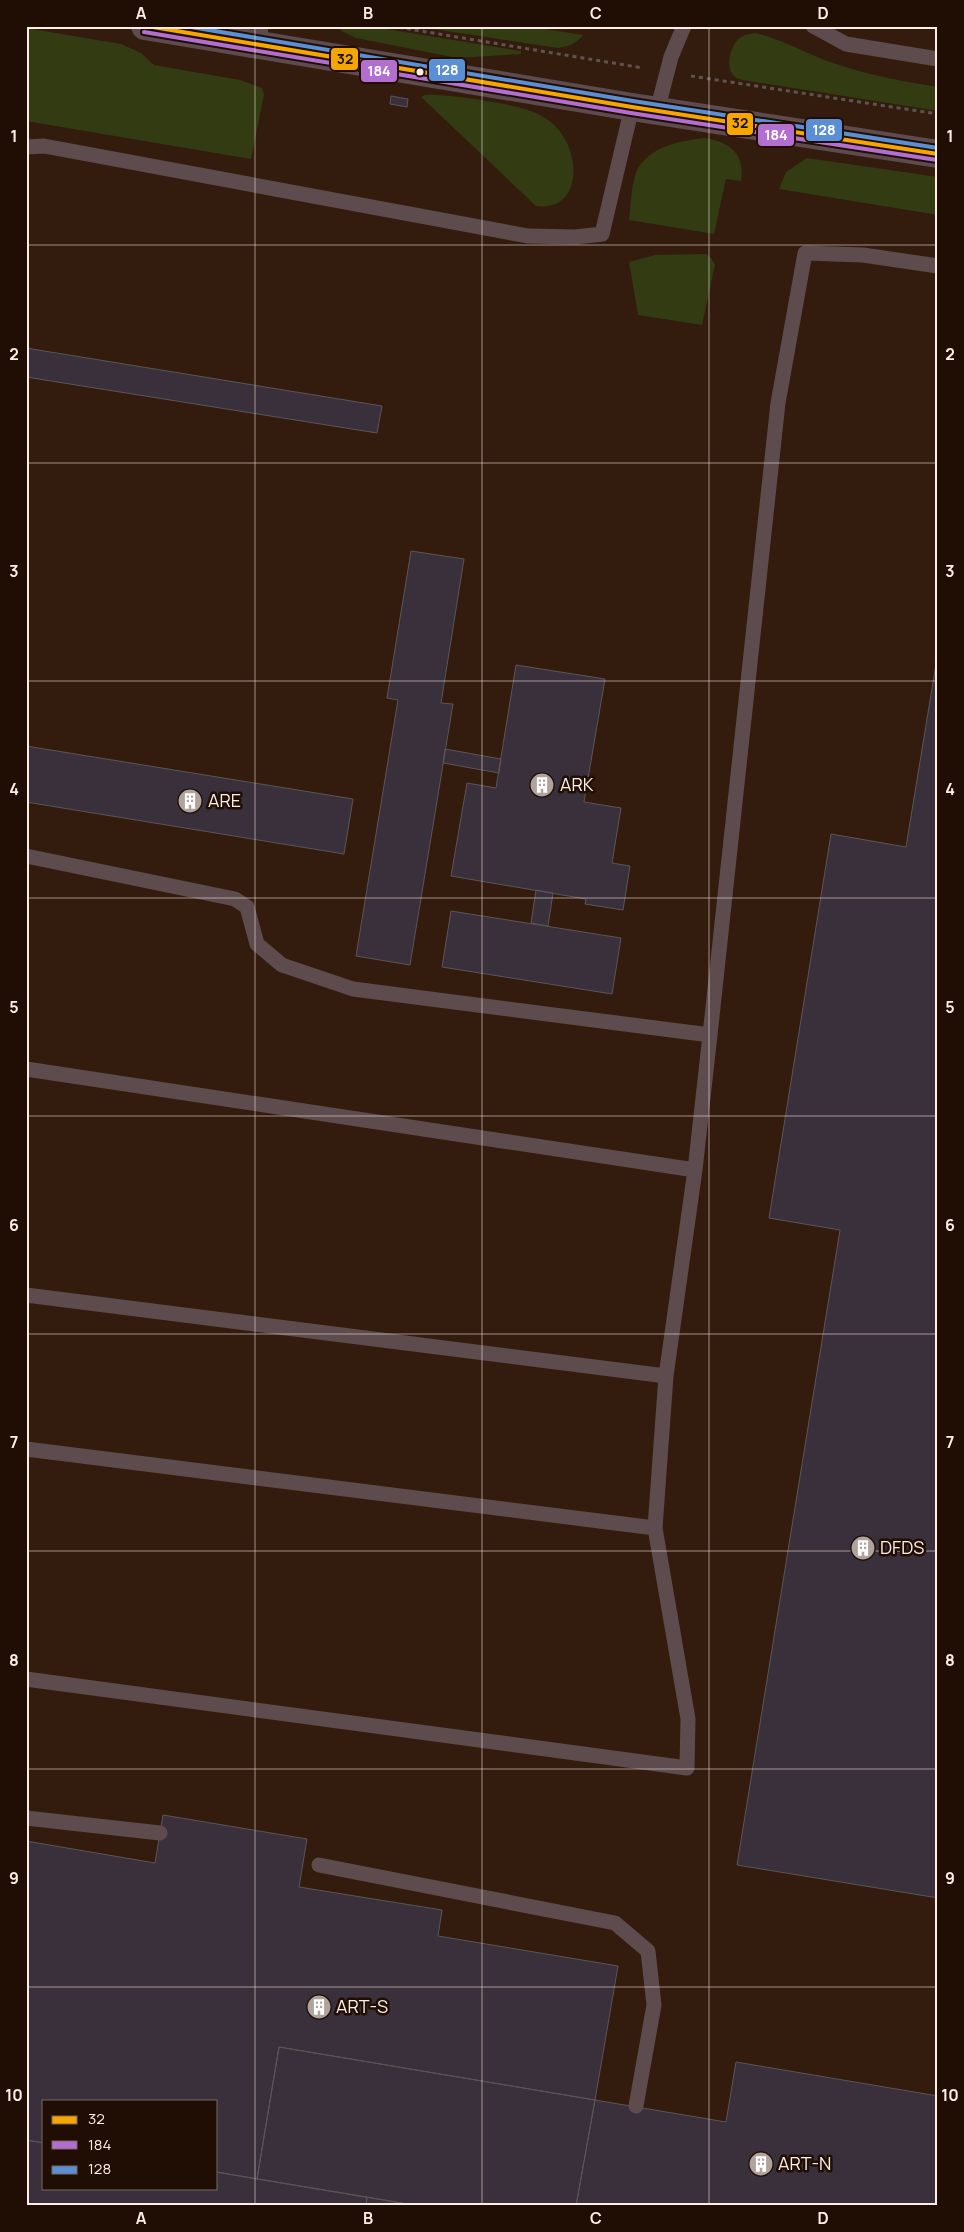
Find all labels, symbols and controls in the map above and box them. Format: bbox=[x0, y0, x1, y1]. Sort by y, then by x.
text: A bbox=[136, 2, 147, 24]
text: B bbox=[363, 2, 373, 24]
text: C bbox=[590, 2, 602, 24]
text: D bbox=[817, 2, 829, 24]
line badge: 32 bbox=[330, 47, 359, 71]
text: 32 bbox=[337, 49, 353, 68]
line badge: 128 bbox=[428, 58, 466, 82]
line badge: 184 bbox=[360, 59, 398, 83]
text: 128 bbox=[435, 60, 459, 79]
text: 184 bbox=[367, 61, 391, 80]
unlabelled marker bbox=[415, 67, 425, 77]
line badge: 32 bbox=[726, 112, 754, 136]
text: 32 bbox=[732, 113, 748, 132]
line badge: 128 bbox=[805, 118, 843, 142]
text: 128 bbox=[812, 120, 836, 139]
line badge: 184 bbox=[757, 123, 795, 147]
text: 1 bbox=[10, 125, 18, 147]
text: 184 bbox=[764, 125, 788, 144]
text: 1 bbox=[946, 125, 954, 147]
text: 2 bbox=[9, 343, 19, 365]
text: 2 bbox=[945, 343, 955, 365]
text: 3 bbox=[9, 560, 19, 582]
text: 3 bbox=[945, 560, 955, 582]
building icon: ARK bbox=[529, 772, 555, 798]
place label: ARK bbox=[560, 772, 594, 796]
text: 4 bbox=[9, 778, 19, 800]
text: 4 bbox=[945, 778, 955, 800]
building icon: ARE bbox=[177, 788, 203, 814]
place label: ARE bbox=[208, 788, 241, 812]
text: 5 bbox=[9, 996, 19, 1018]
text: 5 bbox=[945, 996, 955, 1018]
text: 6 bbox=[9, 1214, 19, 1236]
text: 6 bbox=[945, 1214, 955, 1236]
text: 7 bbox=[10, 1431, 18, 1453]
text: 7 bbox=[946, 1431, 954, 1453]
building icon: DFDS bbox=[850, 1535, 876, 1561]
place label: DFDS bbox=[880, 1535, 924, 1559]
text: 8 bbox=[9, 1649, 19, 1671]
text: 8 bbox=[945, 1649, 955, 1671]
text: 9 bbox=[9, 1867, 19, 1889]
text: 9 bbox=[945, 1867, 955, 1889]
building icon: ART-S bbox=[306, 1994, 332, 2020]
place label: ART-S bbox=[336, 1994, 388, 2018]
text: 10 bbox=[5, 2084, 23, 2106]
text: 10 bbox=[941, 2084, 959, 2106]
legend bbox=[42, 2100, 218, 2190]
text: 32 bbox=[88, 2108, 105, 2129]
text: 184 bbox=[88, 2134, 112, 2155]
building icon: ART-N bbox=[748, 2151, 774, 2177]
place label: ART-N bbox=[778, 2151, 831, 2175]
text: 128 bbox=[88, 2158, 111, 2179]
text: A bbox=[136, 2207, 147, 2229]
text: B bbox=[363, 2207, 373, 2229]
text: C bbox=[590, 2207, 602, 2229]
text: D bbox=[817, 2207, 829, 2229]

